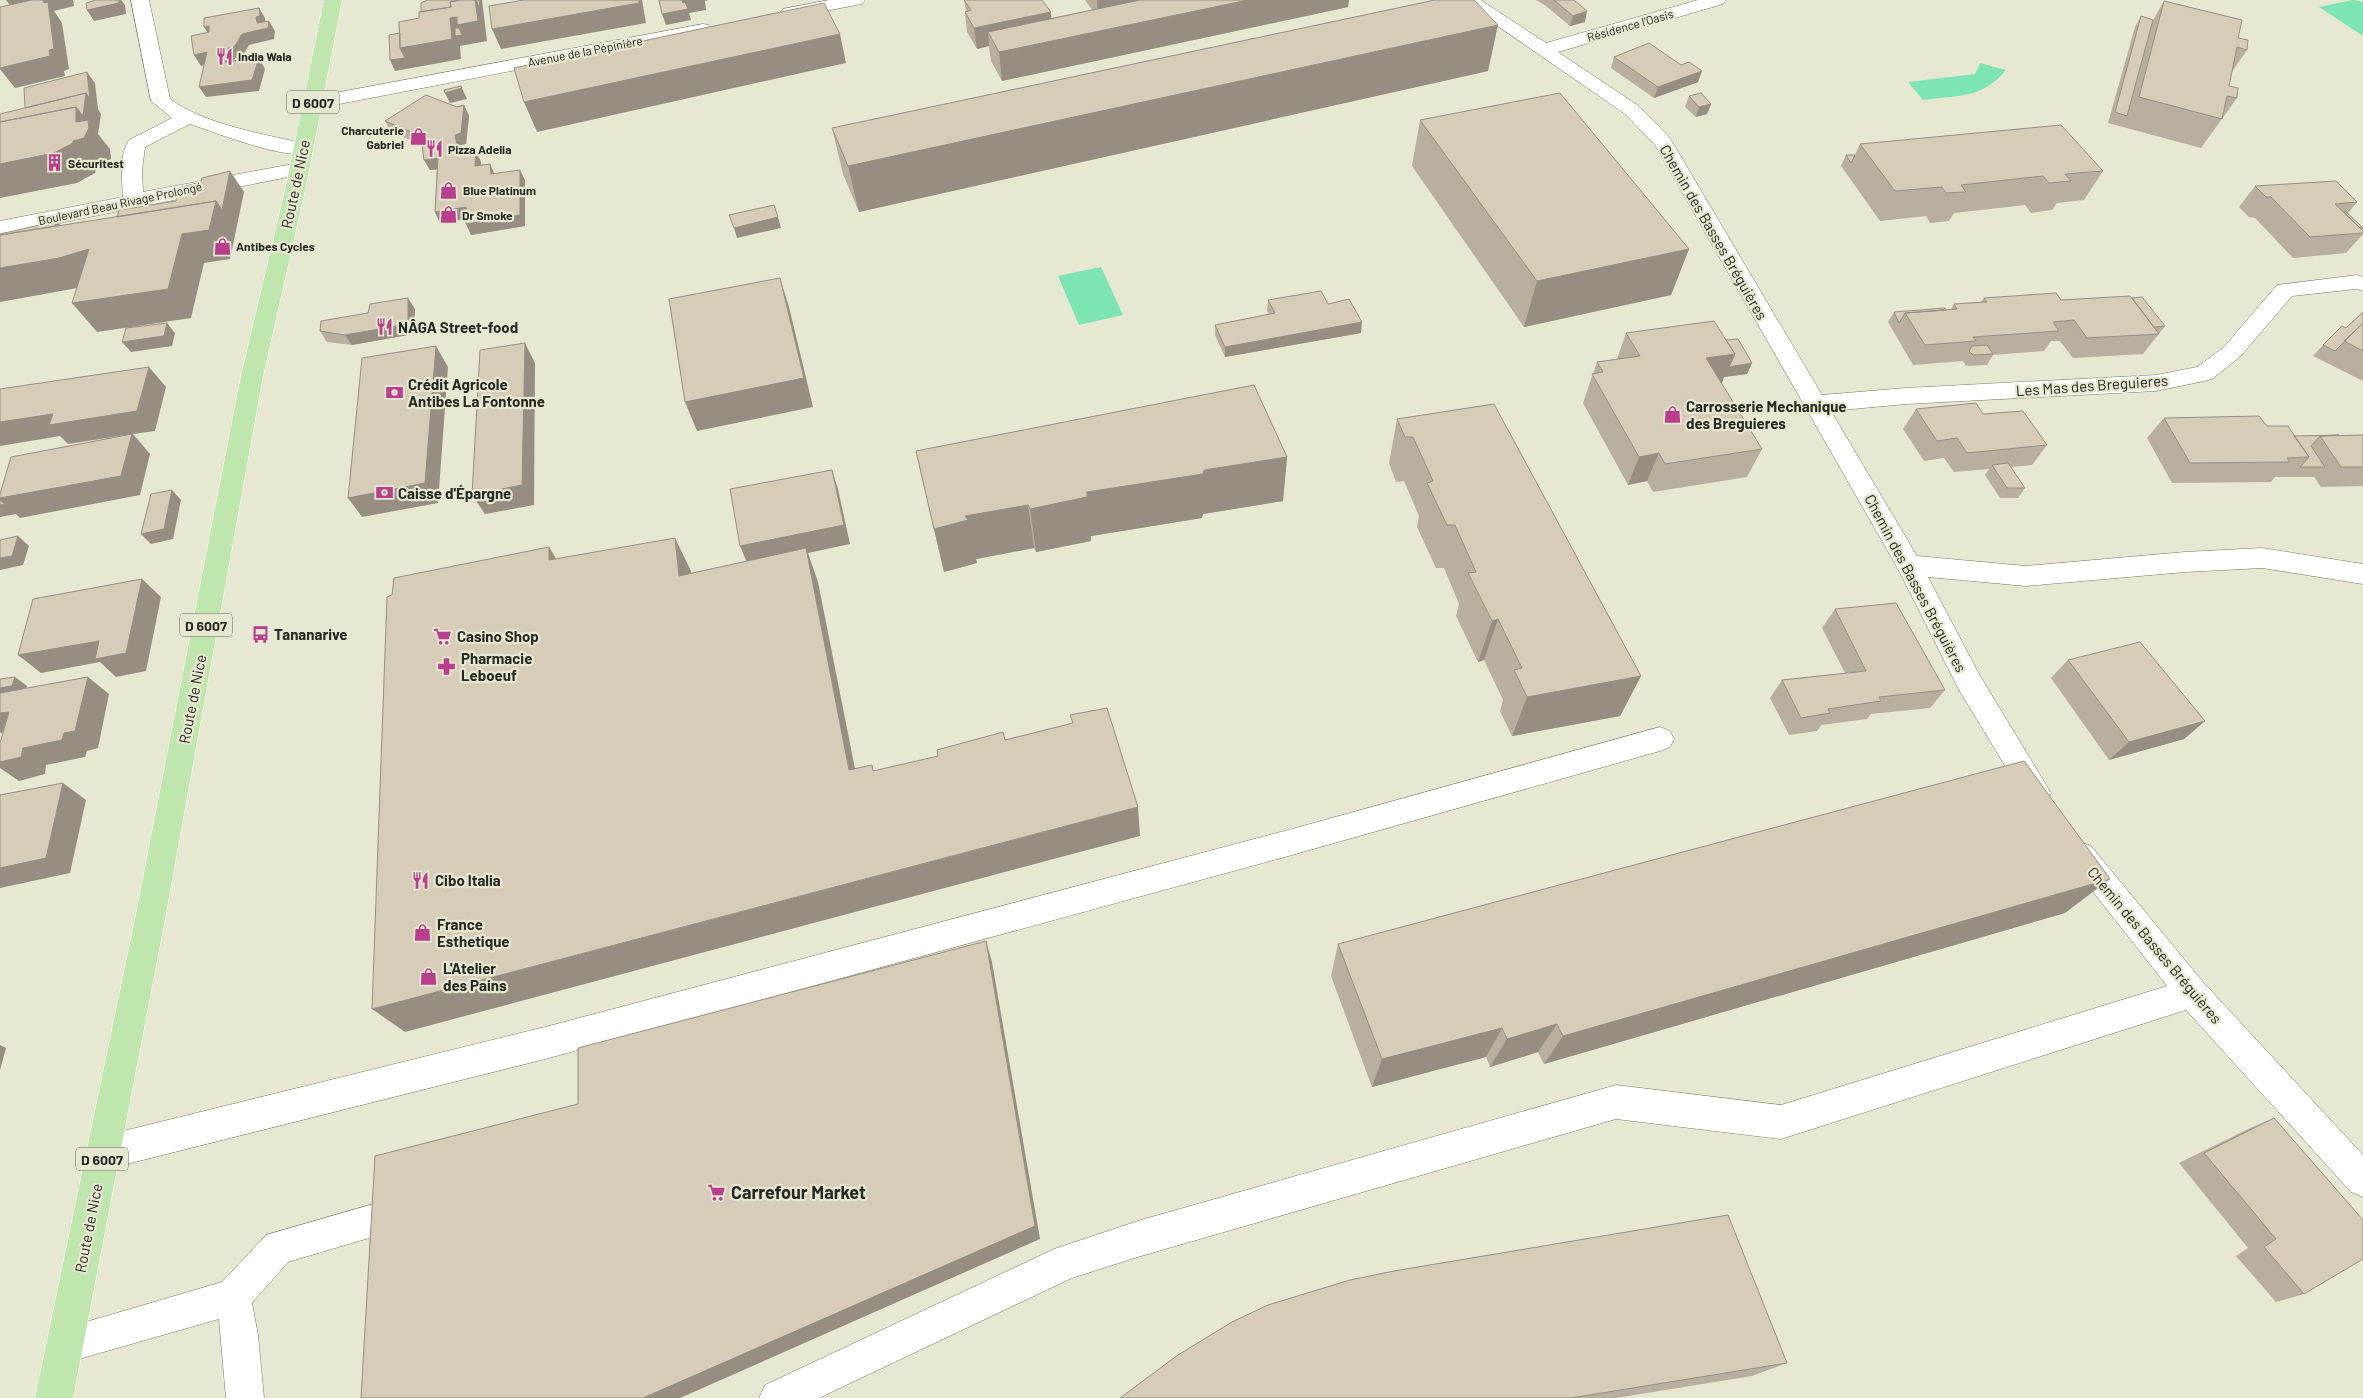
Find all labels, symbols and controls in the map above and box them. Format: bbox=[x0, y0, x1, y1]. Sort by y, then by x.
street label: Résidence l'Oasis bbox=[1585, 6, 1675, 44]
street label: Avenue de la Pépinière bbox=[526, 33, 644, 69]
restaurant icon: India Wala bbox=[214, 46, 234, 66]
place label: India Wala bbox=[238, 49, 292, 63]
road number: D 6007 bbox=[287, 90, 339, 114]
place label: Charcuterie Gabriel bbox=[341, 123, 404, 151]
shop icon: Charcuterie Gabriel bbox=[408, 127, 428, 147]
street label: Route de Nice bbox=[277, 138, 313, 230]
restaurant icon: Pizza Adelia bbox=[424, 139, 444, 159]
street label: Chemin des Basses Bréguières bbox=[1656, 141, 1772, 323]
place label: Pizza Adelia bbox=[448, 142, 512, 156]
building icon: Sécuritest bbox=[44, 153, 64, 173]
place label: Sécuritest bbox=[68, 156, 124, 170]
street label: Boulevard Beau Rivage Prolongé bbox=[37, 179, 203, 227]
shop icon: Blue Platinum bbox=[439, 180, 459, 200]
place label: Blue Platinum bbox=[463, 183, 536, 197]
shop icon: Dr Smoke bbox=[438, 205, 458, 225]
place label: Dr Smoke bbox=[462, 208, 513, 222]
shop icon: Antibes Cycles bbox=[212, 236, 232, 256]
place label: Antibes Cycles bbox=[236, 239, 315, 253]
restaurant icon: NÂGA Street-food bbox=[374, 317, 394, 337]
place label: NÂGA Street-food bbox=[398, 318, 518, 336]
street label: Les Mas des Breguieres bbox=[2015, 371, 2169, 399]
place label: Crédit Agricole Antibes La Fontonne bbox=[408, 375, 545, 410]
bank icon: Crédit Agricole Antibes La Fontonne bbox=[384, 383, 404, 403]
place label: Carrosserie Mechanique des Breguieres bbox=[1686, 397, 1847, 432]
shop icon: Carrosserie Mechanique des Breguieres bbox=[1662, 405, 1682, 425]
bank icon: Caisse d'Épargne bbox=[374, 483, 394, 503]
place label: Caisse d'Épargne bbox=[398, 484, 511, 502]
street label: Chemin des Basses Bréguières bbox=[1861, 491, 1971, 675]
road number: D 6007 bbox=[180, 614, 232, 636]
bus stop icon: Tananarive bbox=[250, 624, 270, 644]
place label: Tananarive bbox=[274, 625, 347, 643]
supermarket icon: Casino Shop bbox=[433, 626, 453, 646]
place label: Casino Shop bbox=[457, 627, 539, 645]
place label: Pharmacie Leboeuf bbox=[461, 649, 532, 684]
street label: Route de Nice bbox=[175, 653, 209, 745]
pharmacy icon: Pharmacie Leboeuf bbox=[437, 657, 457, 677]
street label: Chemin des Basses Bréguières bbox=[2084, 863, 2226, 1027]
restaurant icon: Cibo Italia bbox=[411, 870, 431, 890]
place label: Cibo Italia bbox=[435, 871, 501, 889]
place label: France Esthetique bbox=[437, 915, 510, 950]
shop icon: France Esthetique bbox=[413, 923, 433, 943]
place label: L'Atelier des Pains bbox=[443, 959, 507, 994]
shop icon: L'Atelier des Pains bbox=[419, 967, 439, 987]
road number: D 6007 bbox=[76, 1148, 128, 1170]
place label: Carrefour Market bbox=[731, 1181, 866, 1203]
street label: Route de Nice bbox=[71, 1182, 105, 1274]
supermarket icon: Carrefour Market bbox=[707, 1182, 727, 1202]

